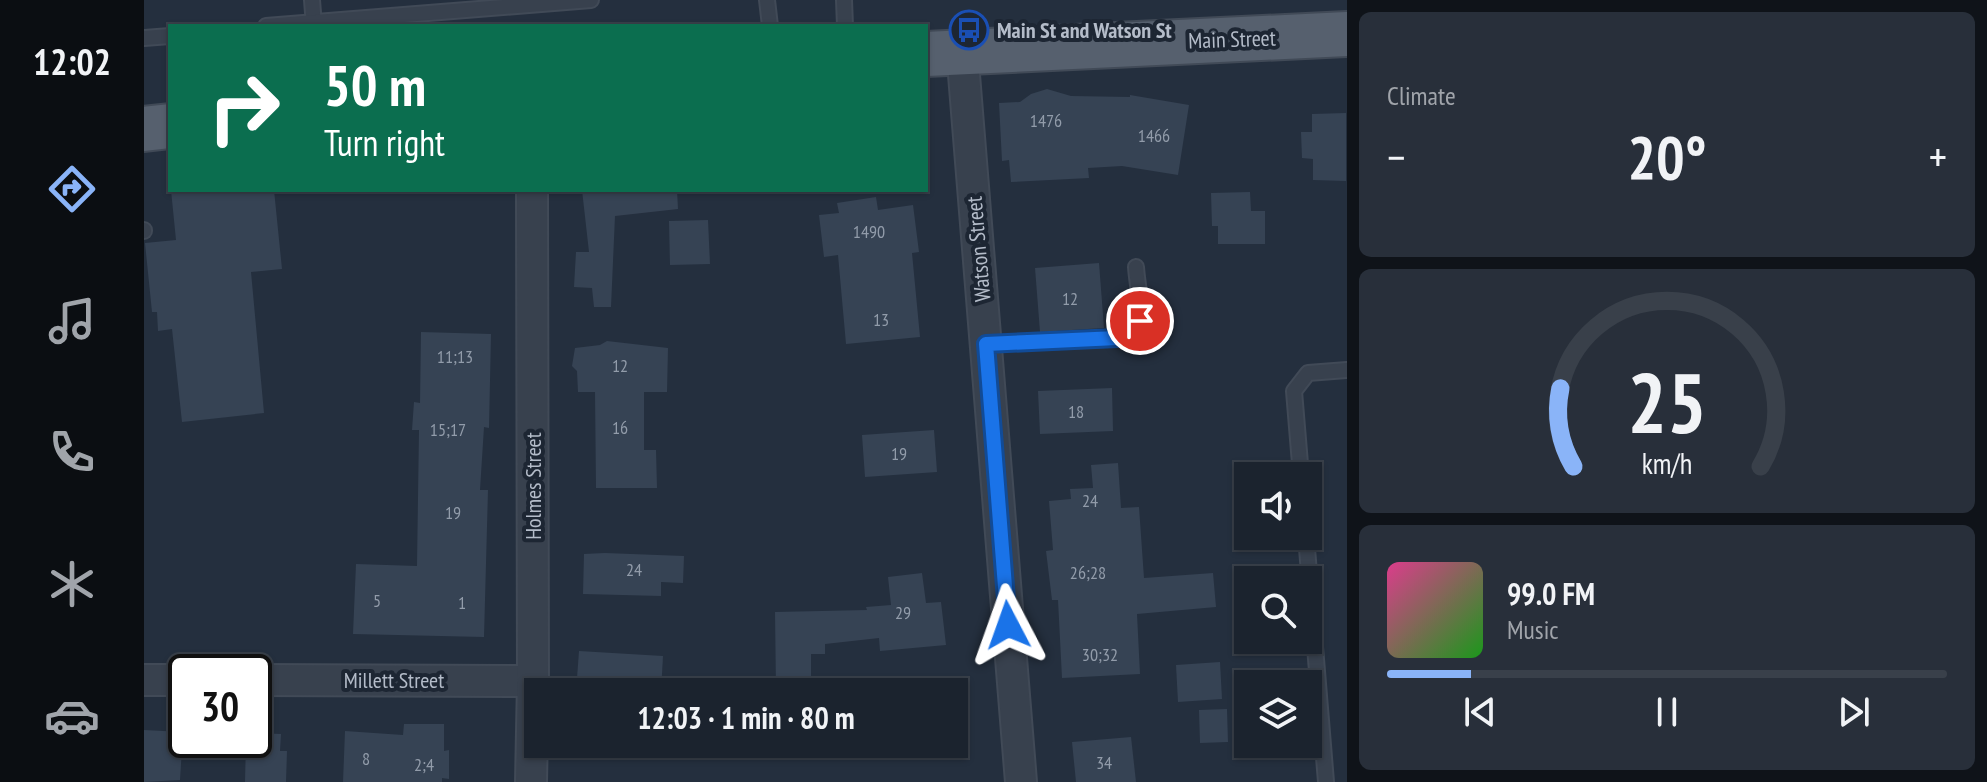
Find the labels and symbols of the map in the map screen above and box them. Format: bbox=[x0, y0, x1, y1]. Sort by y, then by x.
bus stop icon: Main St and Watson St bbox=[948, 9, 990, 51]
place label: Main St and Watson St bbox=[997, 16, 1172, 44]
street label: Main Street bbox=[1188, 23, 1276, 55]
house number: 1476 bbox=[1030, 109, 1062, 132]
house number: 1466 bbox=[1138, 124, 1170, 147]
street label: Watson Street bbox=[959, 195, 997, 303]
house number: 1490 bbox=[853, 220, 885, 243]
house number: 12 bbox=[1062, 287, 1078, 310]
pin bbox=[1106, 287, 1174, 355]
house number: 13 bbox=[873, 308, 889, 331]
house number: 11;13 bbox=[437, 345, 473, 368]
house number: 12 bbox=[612, 354, 628, 377]
house number: 18 bbox=[1068, 400, 1084, 423]
house number: 16 bbox=[612, 416, 628, 439]
house number: 15;17 bbox=[430, 418, 466, 441]
street label: Holmes Street bbox=[519, 432, 547, 540]
house number: 19 bbox=[891, 442, 907, 465]
house number: 24 bbox=[1082, 489, 1098, 512]
house number: 19 bbox=[445, 501, 461, 524]
house number: 24 bbox=[626, 558, 642, 581]
house number: 26;28 bbox=[1070, 561, 1106, 584]
position arrow bbox=[966, 583, 1050, 667]
house number: 5 bbox=[373, 589, 381, 612]
house number: 1 bbox=[458, 591, 466, 614]
house number: 29 bbox=[895, 601, 911, 624]
house number: 30;32 bbox=[1082, 643, 1118, 666]
speed limit sign: 30 bbox=[168, 654, 272, 758]
street label: Millett Street bbox=[344, 666, 444, 694]
house number: 8 bbox=[362, 747, 370, 770]
house number: 34 bbox=[1096, 751, 1112, 774]
house number: 2;4 bbox=[414, 753, 434, 776]

